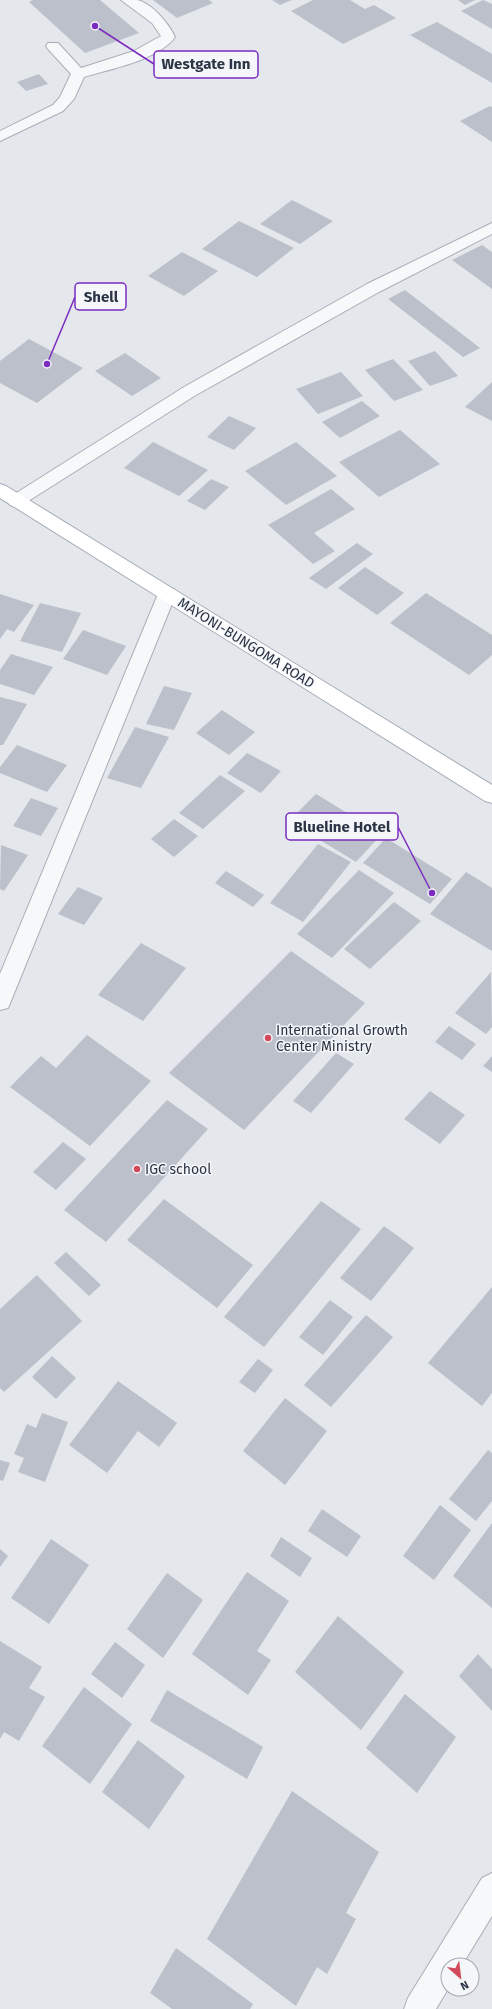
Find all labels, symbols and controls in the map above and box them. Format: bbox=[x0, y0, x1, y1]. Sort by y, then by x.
callout: Westgate Inn bbox=[154, 51, 258, 78]
text: Westgate Inn bbox=[162, 55, 250, 73]
callout: Shell bbox=[75, 283, 126, 310]
text: Shell bbox=[84, 288, 119, 306]
street label: MAYONI-BUNGOMA ROAD bbox=[175, 594, 317, 692]
callout: Blueline Hotel bbox=[286, 813, 398, 840]
text: Blueline Hotel bbox=[294, 818, 391, 836]
place label: International Growth Center Ministry bbox=[276, 1022, 408, 1055]
marker: International Growth Center Ministry bbox=[263, 1033, 273, 1043]
place label: IGC school bbox=[145, 1161, 211, 1178]
marker: IGC school bbox=[132, 1164, 142, 1174]
north arrow bbox=[440, 1957, 480, 1997]
text: N bbox=[458, 1978, 471, 1993]

